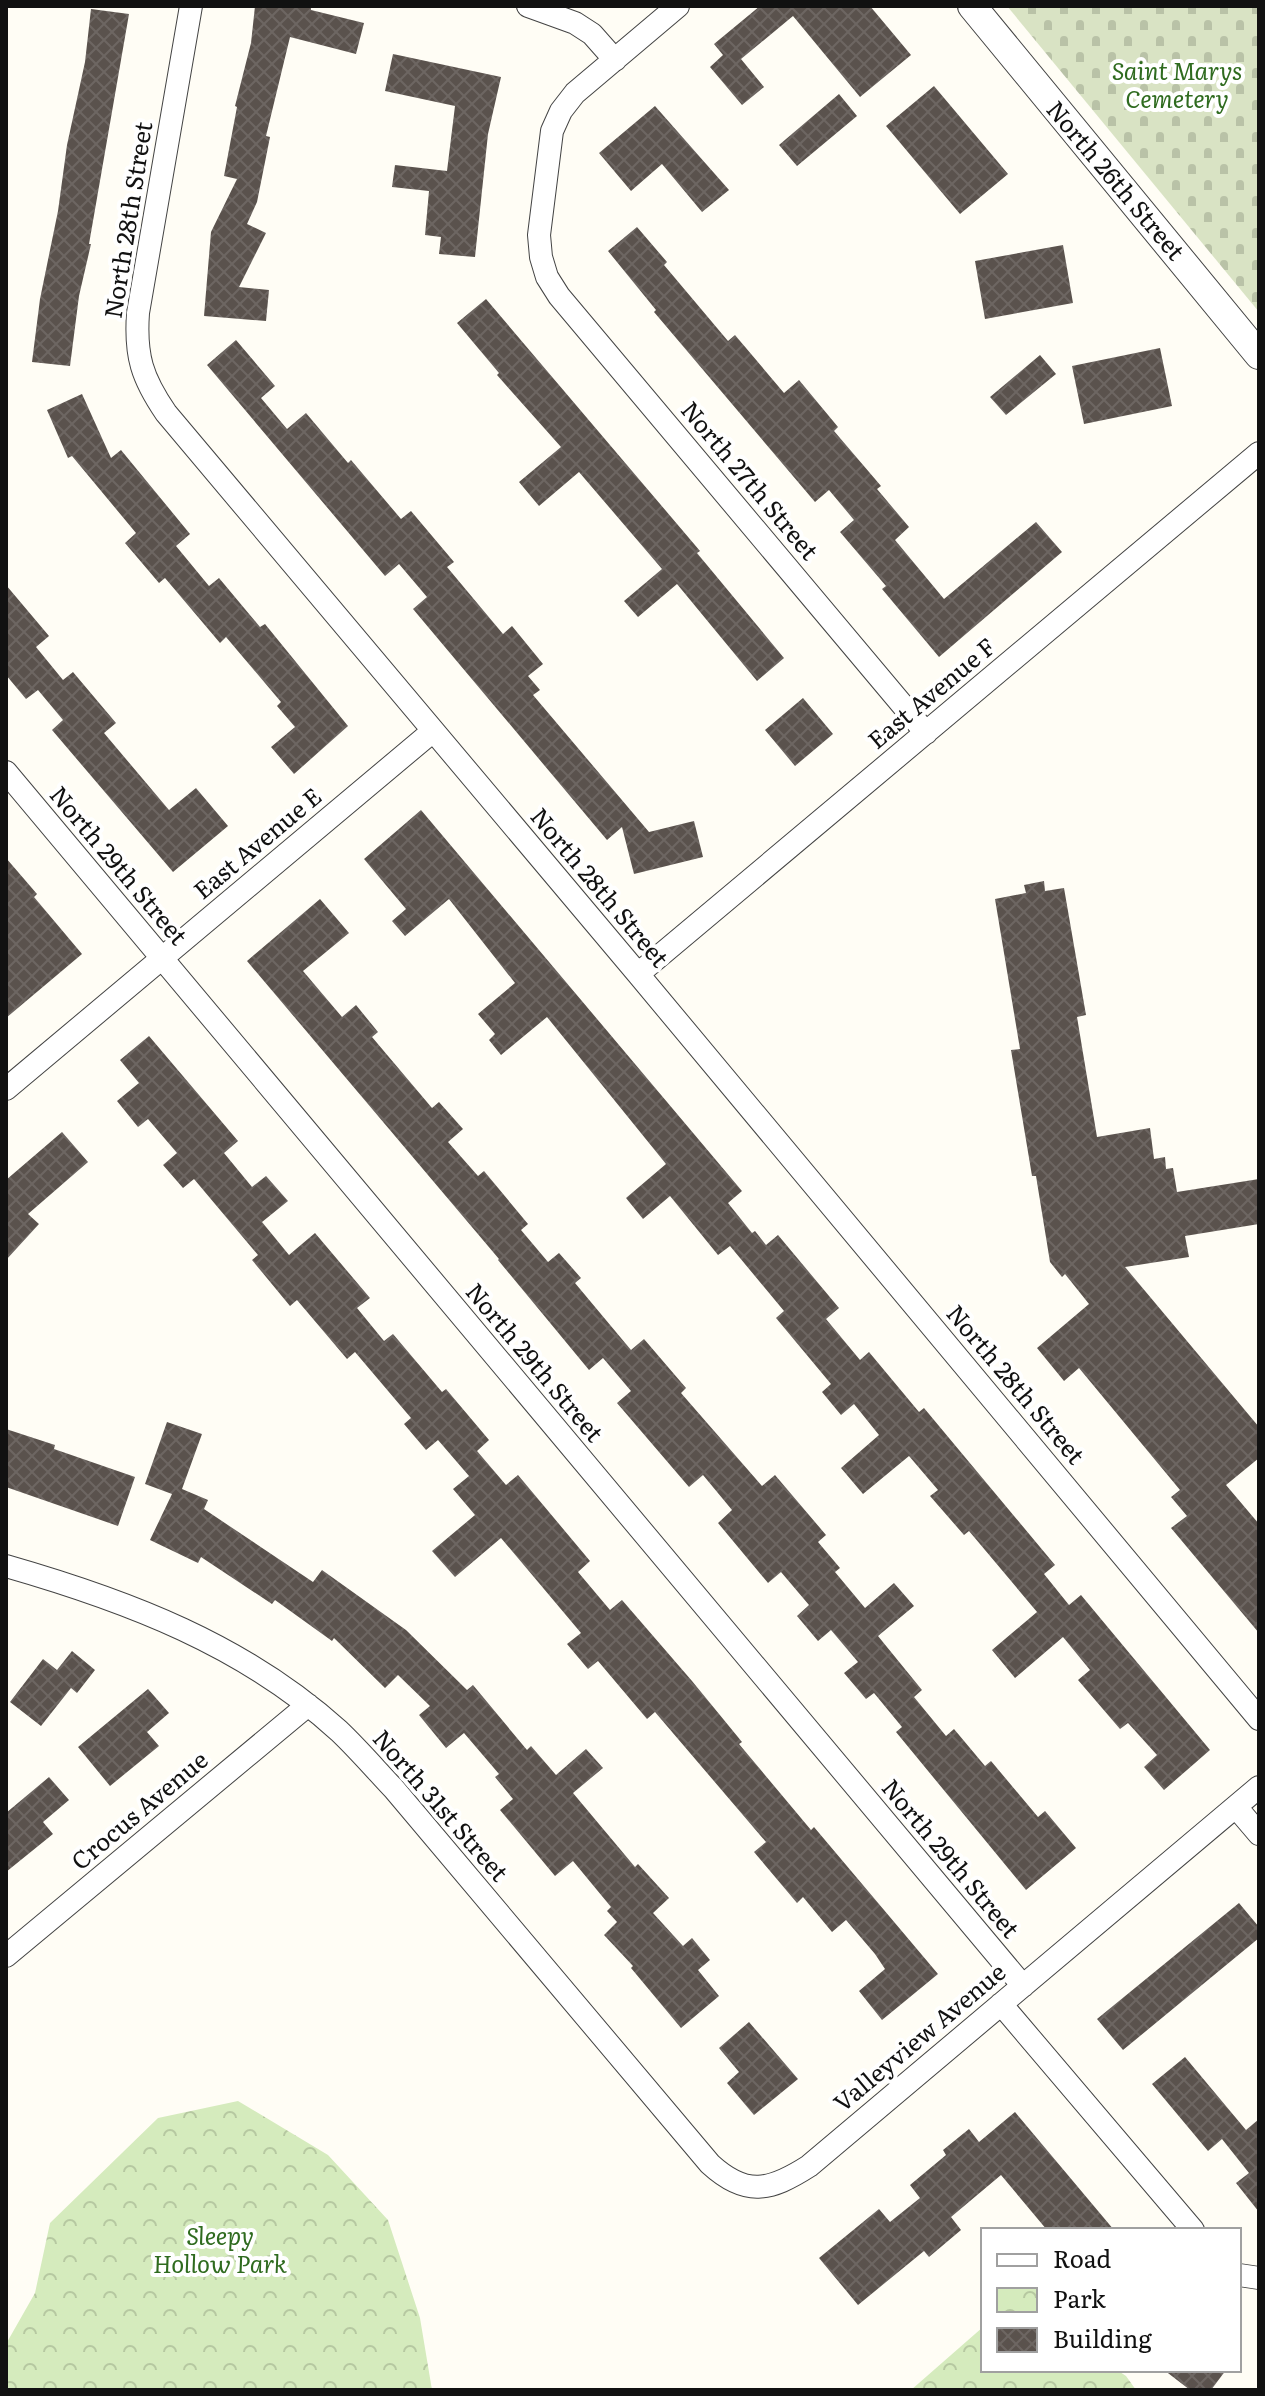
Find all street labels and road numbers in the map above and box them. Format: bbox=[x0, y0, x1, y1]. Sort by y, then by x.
street label: North 26th Street bbox=[1040, 92, 1194, 267]
street label: North 28th Street bbox=[94, 118, 159, 321]
street label: North 27th Street bbox=[674, 392, 828, 567]
street label: East Avenue F bbox=[859, 628, 1002, 756]
street label: North 29th Street bbox=[43, 777, 197, 952]
street label: East Avenue E bbox=[185, 778, 328, 906]
street label: North 28th Street bbox=[524, 799, 678, 974]
street label: North 29th Street bbox=[459, 1274, 613, 1449]
street label: North 28th Street bbox=[940, 1296, 1094, 1471]
street label: North 31st Street bbox=[366, 1721, 518, 1888]
street label: Crocus Avenue bbox=[62, 1741, 214, 1877]
street label: North 29th Street bbox=[875, 1770, 1029, 1945]
street label: Valleyview Avenue bbox=[825, 1954, 1012, 2119]

